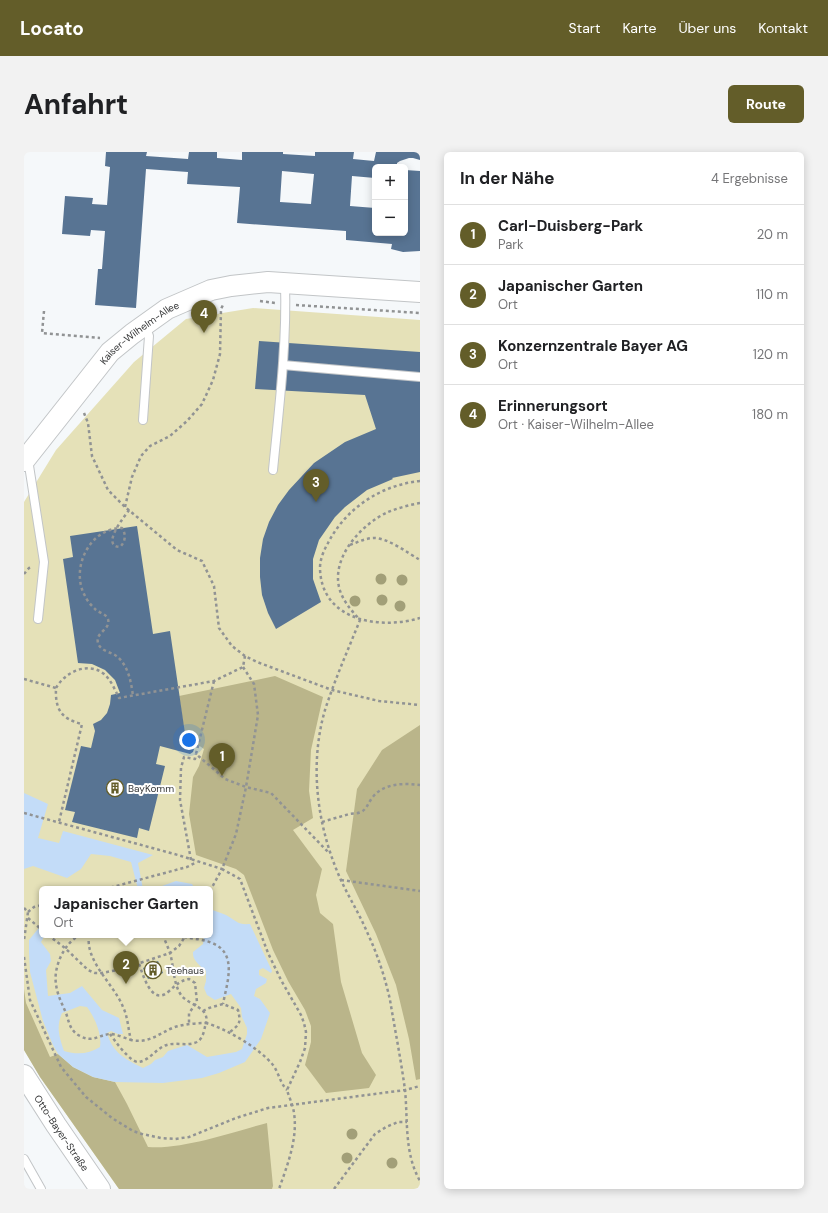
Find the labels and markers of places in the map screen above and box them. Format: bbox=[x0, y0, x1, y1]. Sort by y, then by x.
pin: 4 bbox=[191, 300, 217, 333]
pin: 3 bbox=[303, 469, 329, 502]
pin: 1 bbox=[209, 743, 235, 776]
building icon: BayKomm bbox=[105, 778, 125, 798]
place label: BayKomm bbox=[128, 782, 174, 795]
pin: 2 bbox=[113, 951, 139, 984]
building icon: Teehaus bbox=[143, 960, 163, 980]
place label: Teehaus bbox=[166, 964, 204, 977]

